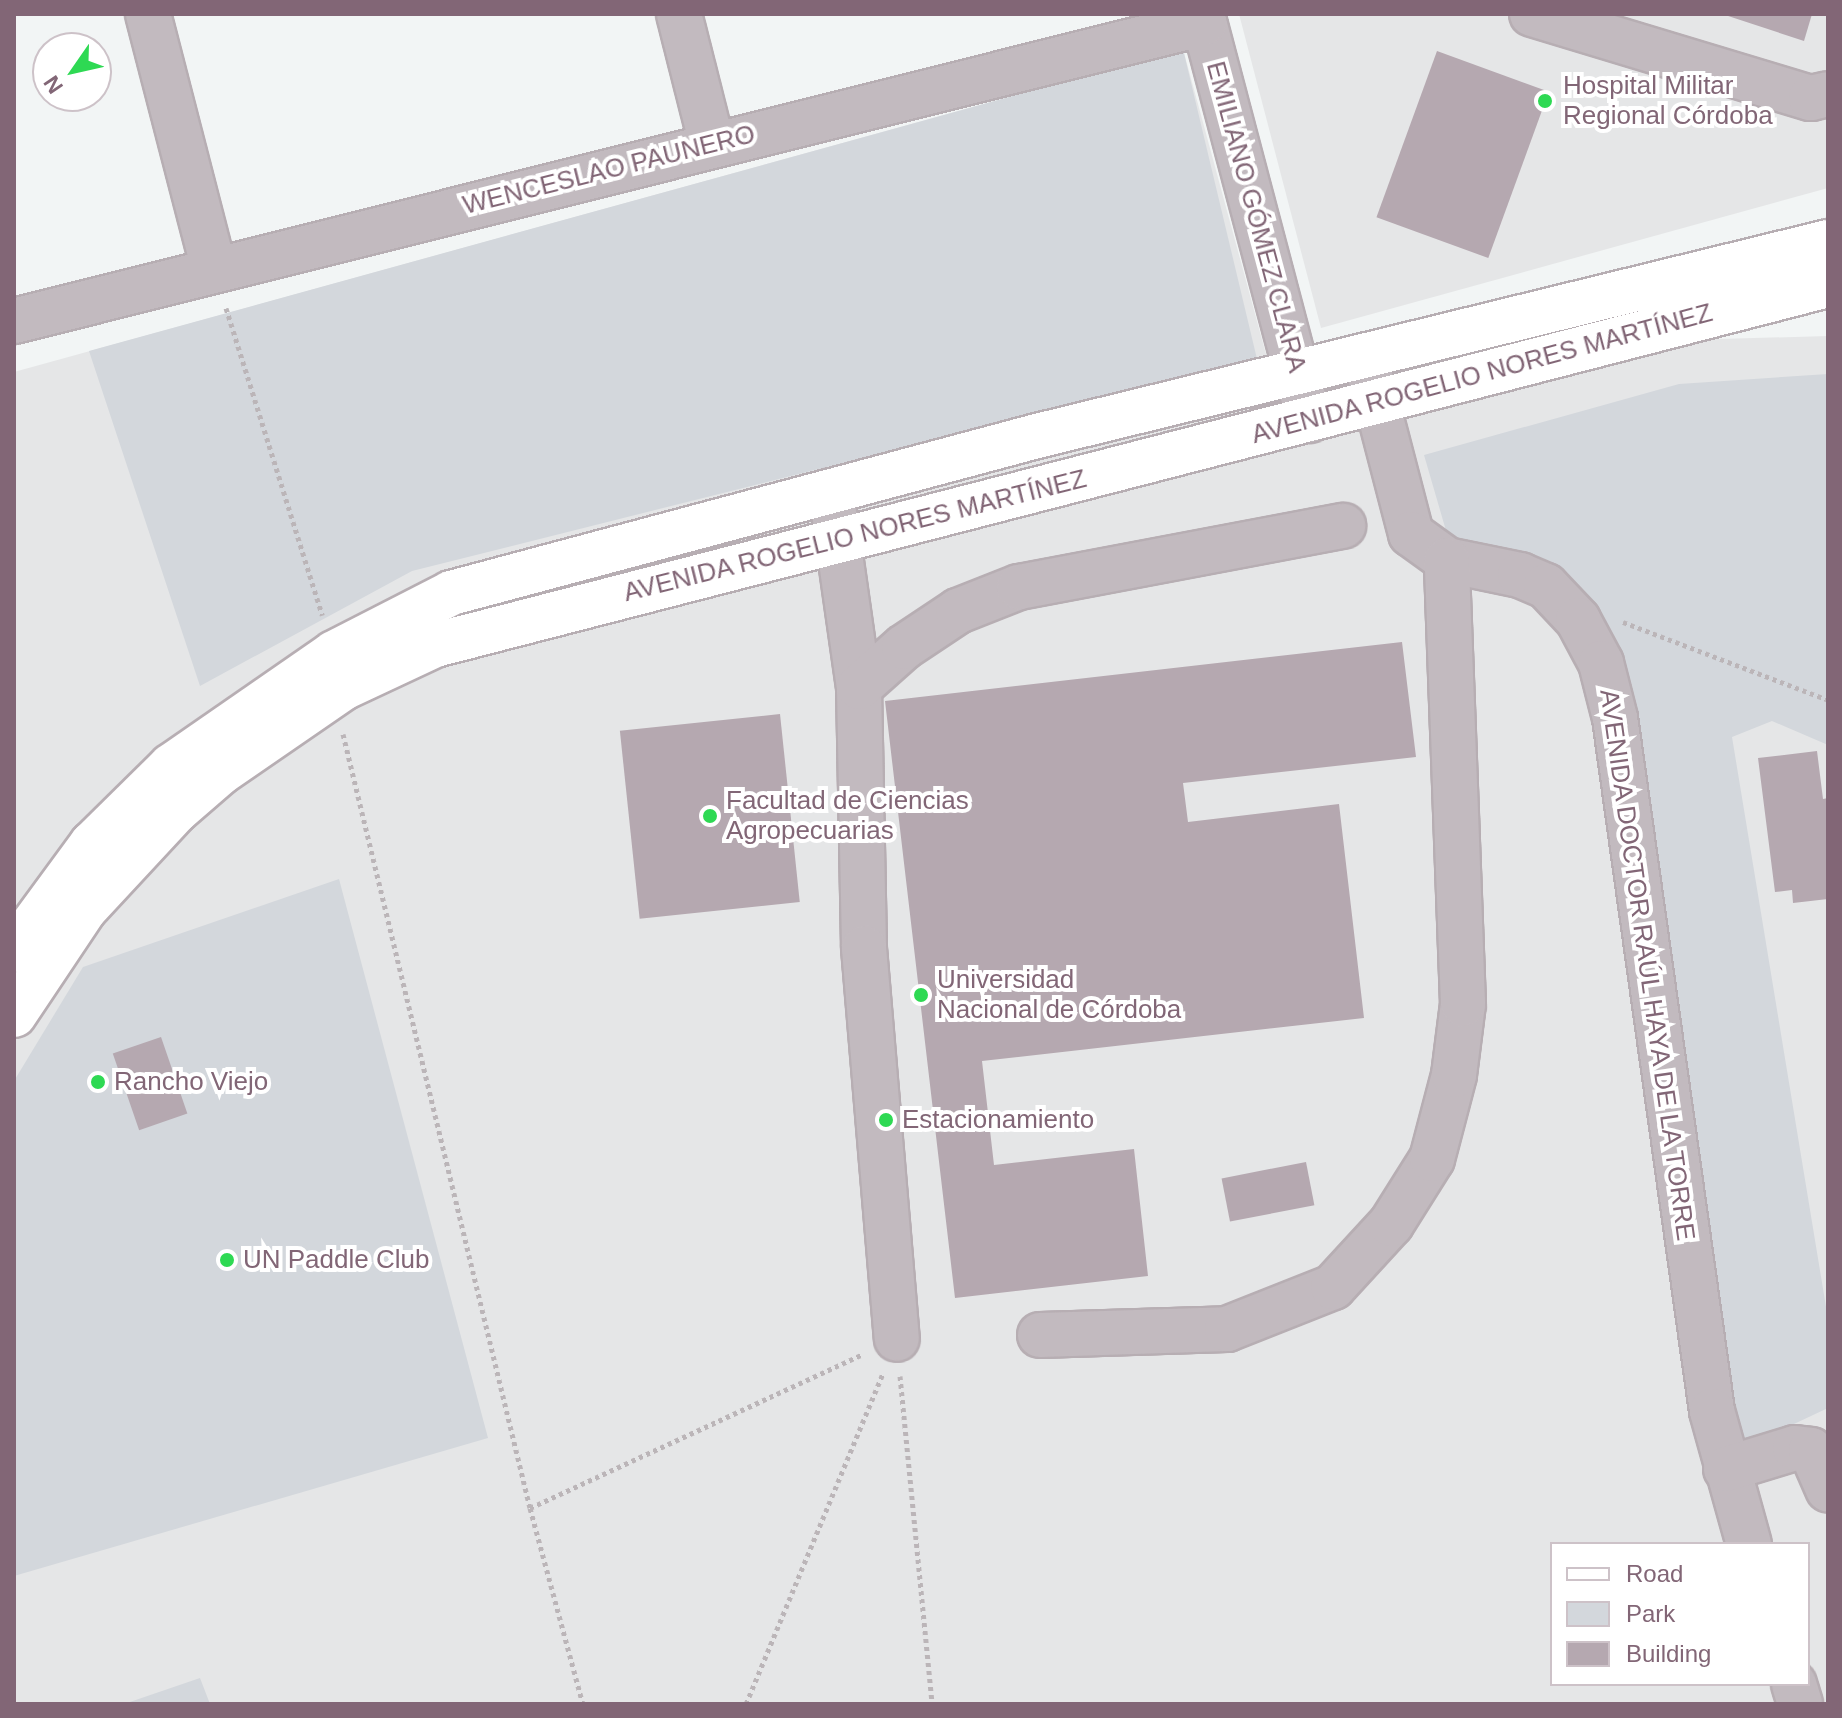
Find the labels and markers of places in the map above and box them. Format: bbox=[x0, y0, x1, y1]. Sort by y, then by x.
place label: Hospital Militar Regional Córdoba bbox=[1563, 70, 1773, 132]
marker: Hospital Militar Regional Córdoba bbox=[1534, 90, 1556, 112]
place label: Facultad de Ciencias Agropecuarias bbox=[726, 785, 969, 846]
marker: Facultad de Ciencias Agropecuarias bbox=[701, 807, 719, 825]
place label: Universidad Nacional de Córdoba bbox=[937, 964, 1181, 1026]
marker: Universidad Nacional de Córdoba bbox=[912, 986, 930, 1004]
place label: Rancho Viejo bbox=[114, 1066, 268, 1098]
marker: Rancho Viejo bbox=[89, 1073, 107, 1091]
place label: Estacionamiento bbox=[902, 1104, 1094, 1136]
marker: Estacionamiento bbox=[877, 1111, 895, 1129]
place label: UN Paddle Club bbox=[243, 1244, 429, 1276]
marker: UN Paddle Club bbox=[218, 1251, 236, 1269]

